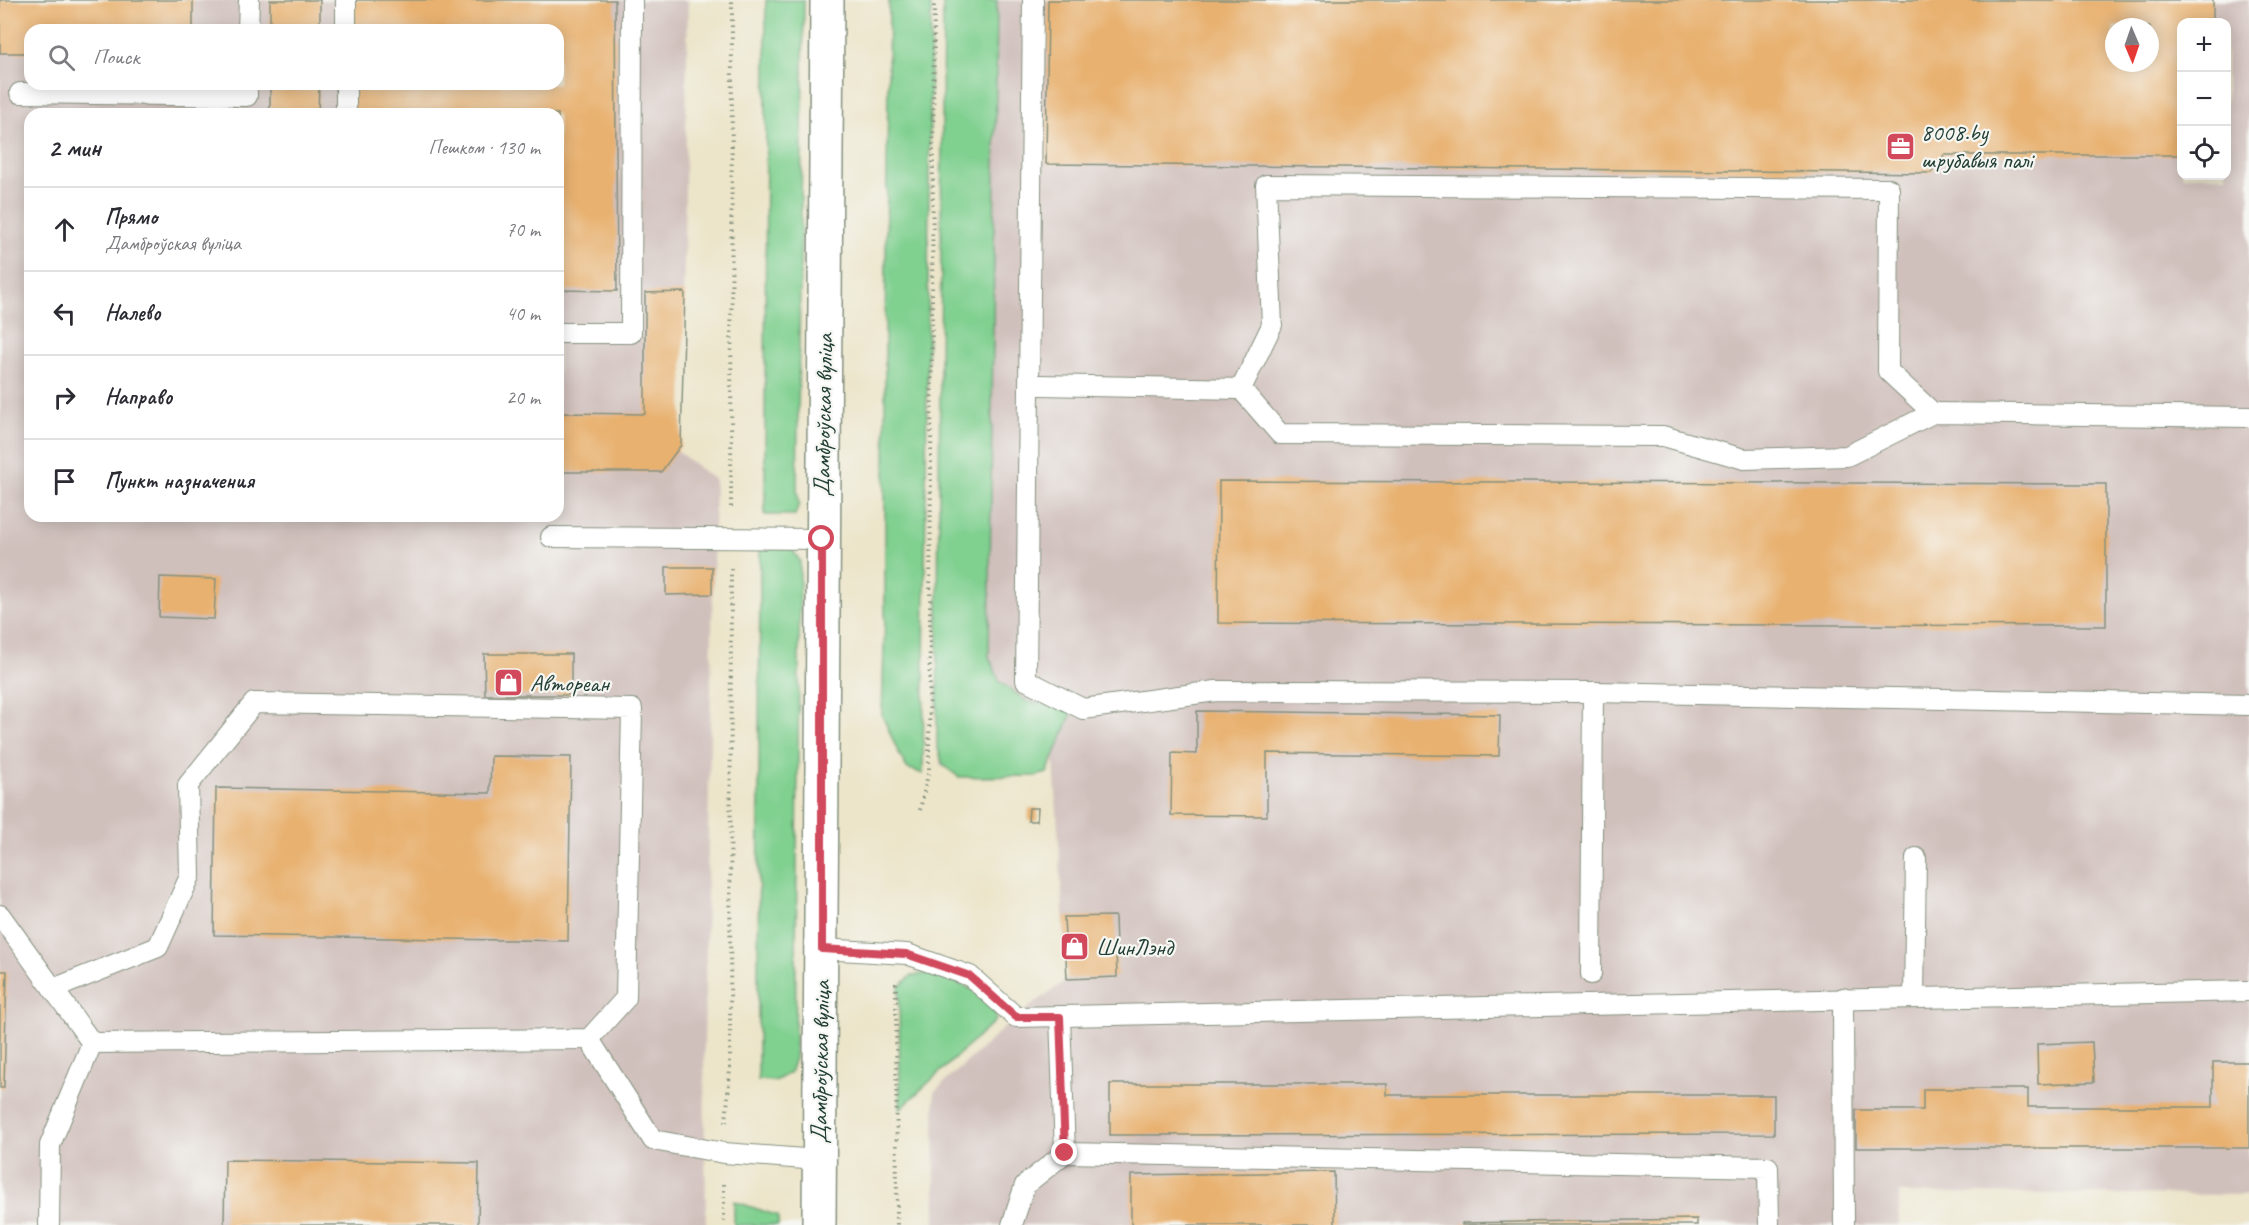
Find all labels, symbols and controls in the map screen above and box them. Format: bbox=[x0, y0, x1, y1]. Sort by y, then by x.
north arrow bbox=[2105, 18, 2159, 72]
map controls bbox=[2177, 18, 2231, 180]
button: + bbox=[2177, 18, 2231, 72]
search box bbox=[24, 24, 564, 90]
icon: search bbox=[45, 41, 78, 74]
text: Поиск bbox=[93, 43, 139, 71]
button: − bbox=[2177, 72, 2231, 126]
place label: 8008.by шрубавыя палі bbox=[1921, 117, 2035, 175]
button: locate bbox=[2177, 126, 2231, 180]
office icon: 8008.by шрубавыя палі bbox=[1884, 130, 1916, 162]
text: 2 мин bbox=[48, 131, 101, 164]
text: Пешком · 130 m bbox=[428, 135, 540, 160]
text: Прямо bbox=[105, 203, 157, 231]
icon: ahead bbox=[48, 213, 81, 246]
text: 70 m bbox=[506, 217, 540, 242]
text: Дамброўская вуліца bbox=[105, 231, 241, 256]
icon: left bbox=[48, 297, 81, 330]
text: Налево bbox=[105, 299, 161, 327]
text: 40 m bbox=[506, 301, 540, 326]
street label: Дамброўская вуліца bbox=[807, 332, 839, 497]
icon: right bbox=[48, 381, 81, 414]
text: Направо bbox=[105, 383, 172, 411]
text: 20 m bbox=[506, 385, 540, 410]
icon: arrive bbox=[48, 465, 81, 498]
text: Пункт назначения bbox=[105, 467, 254, 495]
route start bbox=[808, 525, 834, 551]
shop icon: Автореан bbox=[493, 667, 525, 699]
place label: Автореан bbox=[530, 668, 611, 698]
shop icon: ШинЛэнд bbox=[1059, 931, 1091, 963]
place label: ШинЛэнд bbox=[1096, 932, 1175, 962]
street label: Дамброўская вуліца bbox=[804, 979, 836, 1144]
route end bbox=[1051, 1139, 1077, 1165]

